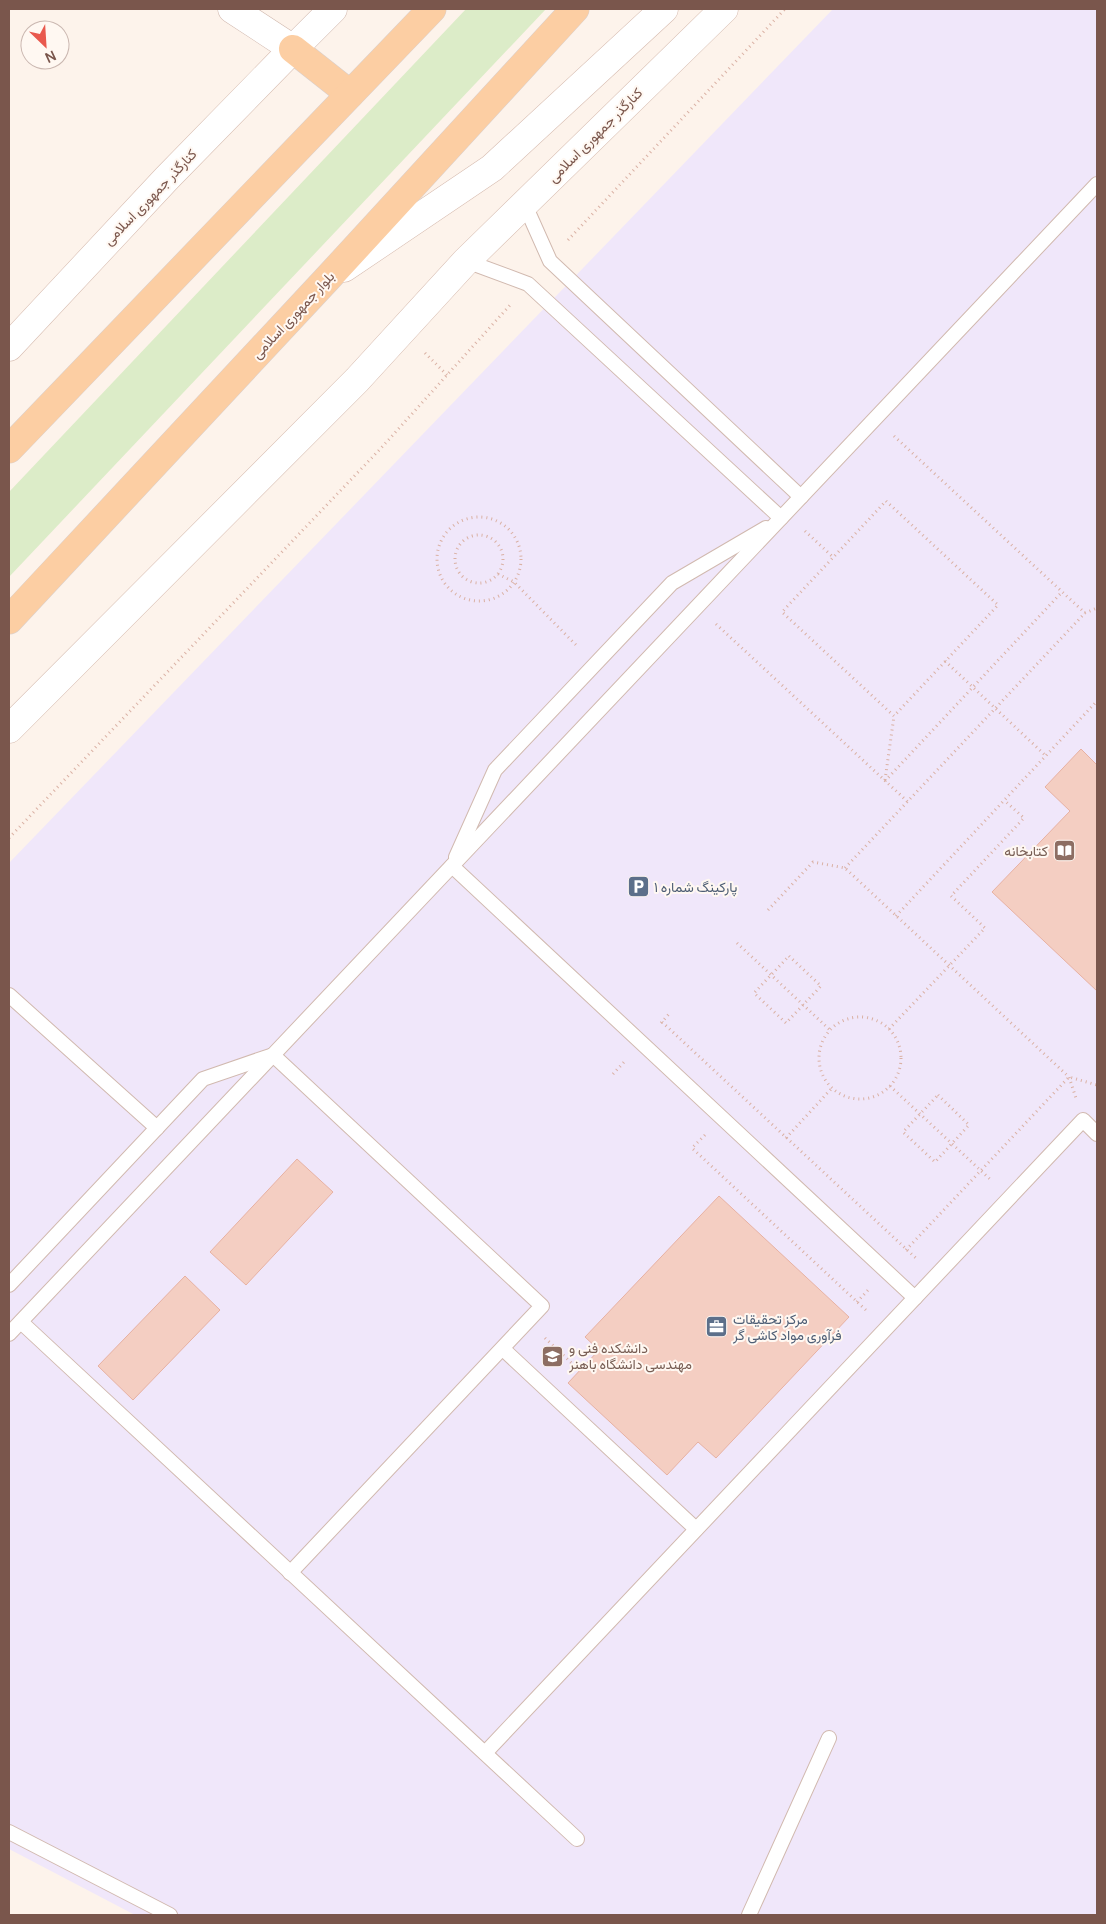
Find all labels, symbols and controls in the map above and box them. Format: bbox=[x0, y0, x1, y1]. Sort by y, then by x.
north arrow bbox=[20, 20, 70, 70]
text: N bbox=[42, 46, 59, 68]
street label: کنارگذر جمهوری اسلامی bbox=[543, 83, 646, 186]
street label: کنارگذر جمهوری اسلامی bbox=[99, 144, 201, 249]
street label: بلوار جمهوری اسلامی bbox=[247, 267, 338, 363]
library icon: کتابخانه bbox=[1052, 839, 1076, 863]
place label: کتابخانه bbox=[1004, 841, 1048, 860]
parking icon: پارکینگ شماره ۱ bbox=[626, 875, 650, 899]
place label: پارکینگ شماره ۱ bbox=[654, 877, 737, 897]
place label: مرکز تحقیقات فرآوری مواد کاشی گر bbox=[732, 1309, 842, 1344]
office icon: مرکز تحقیقات فرآوری مواد کاشی گر bbox=[705, 1315, 729, 1339]
place label: دانشکده فنی و مهندسی دانشگاه باهنر bbox=[568, 1338, 692, 1373]
school or university icon: دانشکده فنی و مهندسی دانشگاه باهنر bbox=[541, 1344, 565, 1368]

